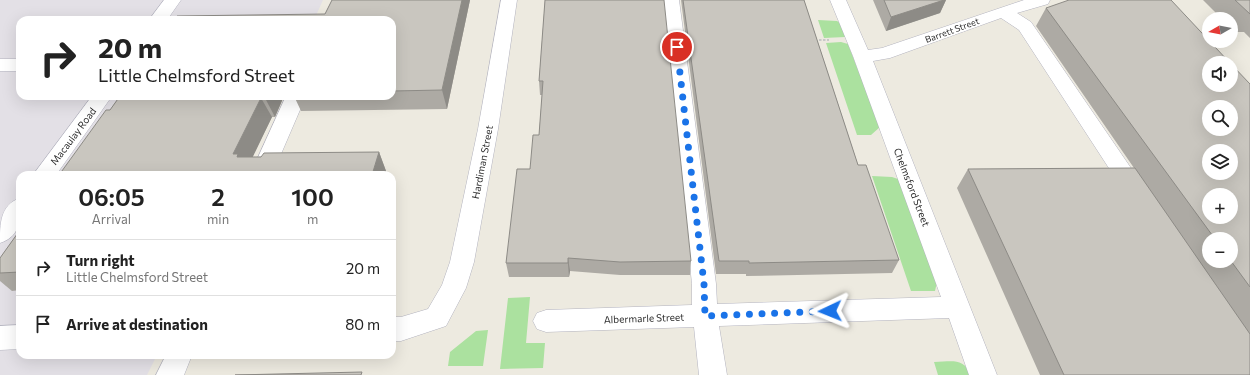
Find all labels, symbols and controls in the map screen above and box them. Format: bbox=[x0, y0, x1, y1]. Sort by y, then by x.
north arrow bbox=[1202, 12, 1238, 48]
map controls bbox=[1202, 12, 1238, 268]
street label: Barrett Street bbox=[923, 15, 981, 45]
text: 20 m bbox=[98, 30, 162, 64]
pin bbox=[660, 30, 694, 64]
icon: right bbox=[32, 32, 84, 84]
icon: arrive bbox=[666, 36, 688, 58]
button: sound bbox=[1202, 56, 1238, 92]
text: Little Chelmsford Street bbox=[98, 64, 295, 86]
button: search bbox=[1202, 100, 1238, 136]
street label: Macaulay Road bbox=[48, 105, 99, 167]
street label: Hardiman Street bbox=[469, 124, 495, 200]
button: layers bbox=[1202, 144, 1238, 180]
street label: Chelmsford Street bbox=[892, 146, 932, 228]
text: 06:05 bbox=[78, 182, 145, 211]
text: 2 bbox=[211, 182, 225, 211]
text: 100 bbox=[291, 182, 334, 211]
button: + bbox=[1202, 188, 1238, 224]
text: Arrival bbox=[92, 211, 131, 227]
text: min bbox=[207, 211, 229, 227]
text: m bbox=[307, 211, 318, 227]
button: − bbox=[1202, 232, 1238, 268]
text: Turn right bbox=[66, 251, 135, 269]
icon: right bbox=[32, 257, 54, 279]
text: 20 m bbox=[346, 259, 380, 277]
text: Little Chelmsford Street bbox=[66, 269, 208, 285]
position arrow bbox=[809, 290, 851, 332]
street label: Albermarle Street bbox=[604, 311, 684, 325]
icon: arrive bbox=[32, 313, 54, 335]
text: Arrive at destination bbox=[66, 315, 208, 333]
text: 80 m bbox=[345, 315, 380, 333]

